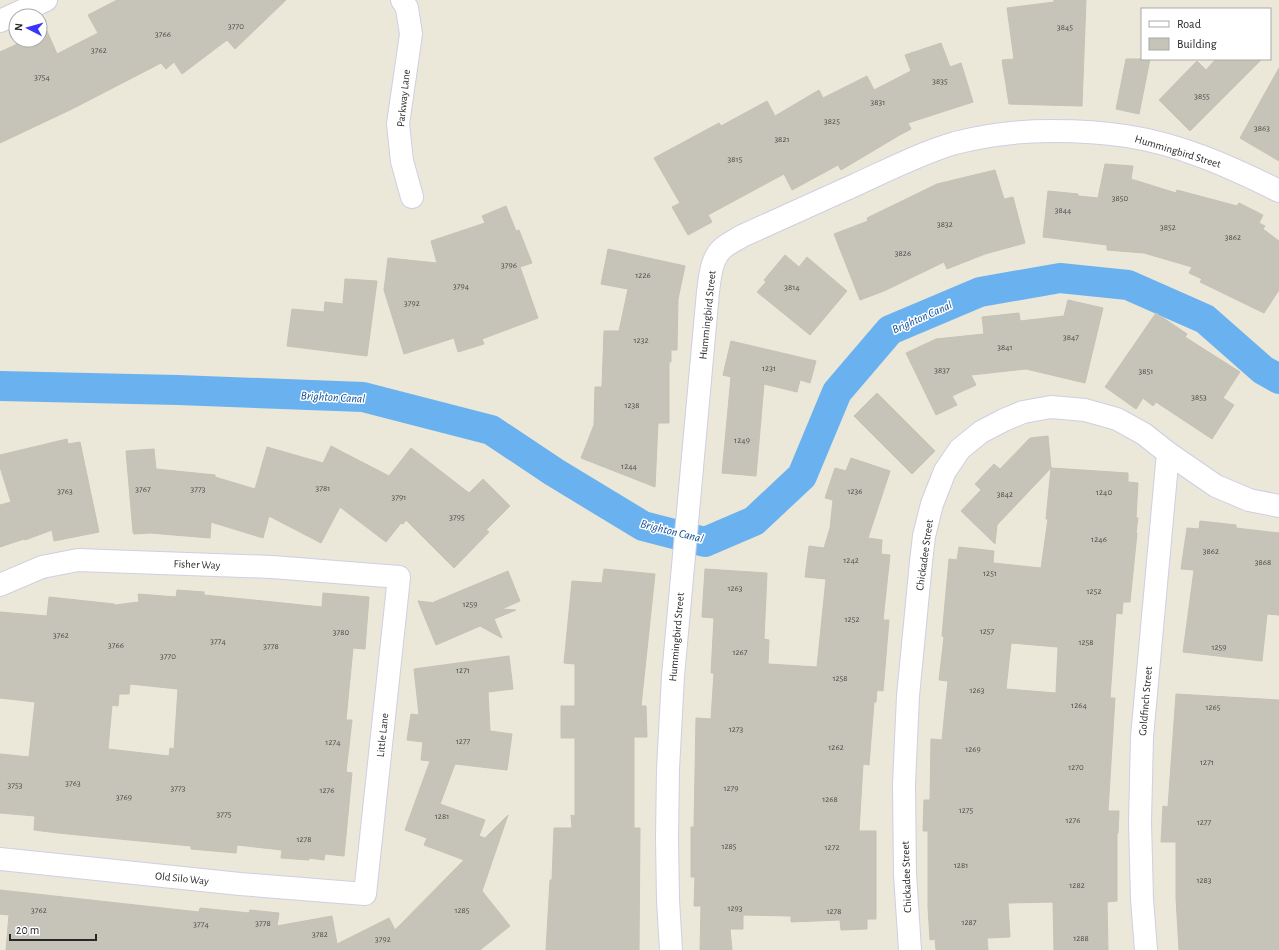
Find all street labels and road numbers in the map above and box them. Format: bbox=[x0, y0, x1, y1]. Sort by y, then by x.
street label: Parkway Lane bbox=[395, 69, 412, 127]
street label: Hummingbird Street bbox=[1134, 133, 1223, 170]
street label: Hummingbird Street bbox=[697, 270, 718, 360]
street label: Chickadee Street bbox=[914, 518, 935, 591]
street label: Fisher Way bbox=[174, 558, 221, 571]
street label: Hummingbird Street bbox=[667, 592, 686, 682]
street label: Goldfinch Street bbox=[1137, 665, 1154, 736]
street label: Little Lane bbox=[375, 713, 390, 758]
street label: Chickadee Street bbox=[900, 840, 913, 913]
street label: Old Silo Way bbox=[155, 870, 210, 887]

